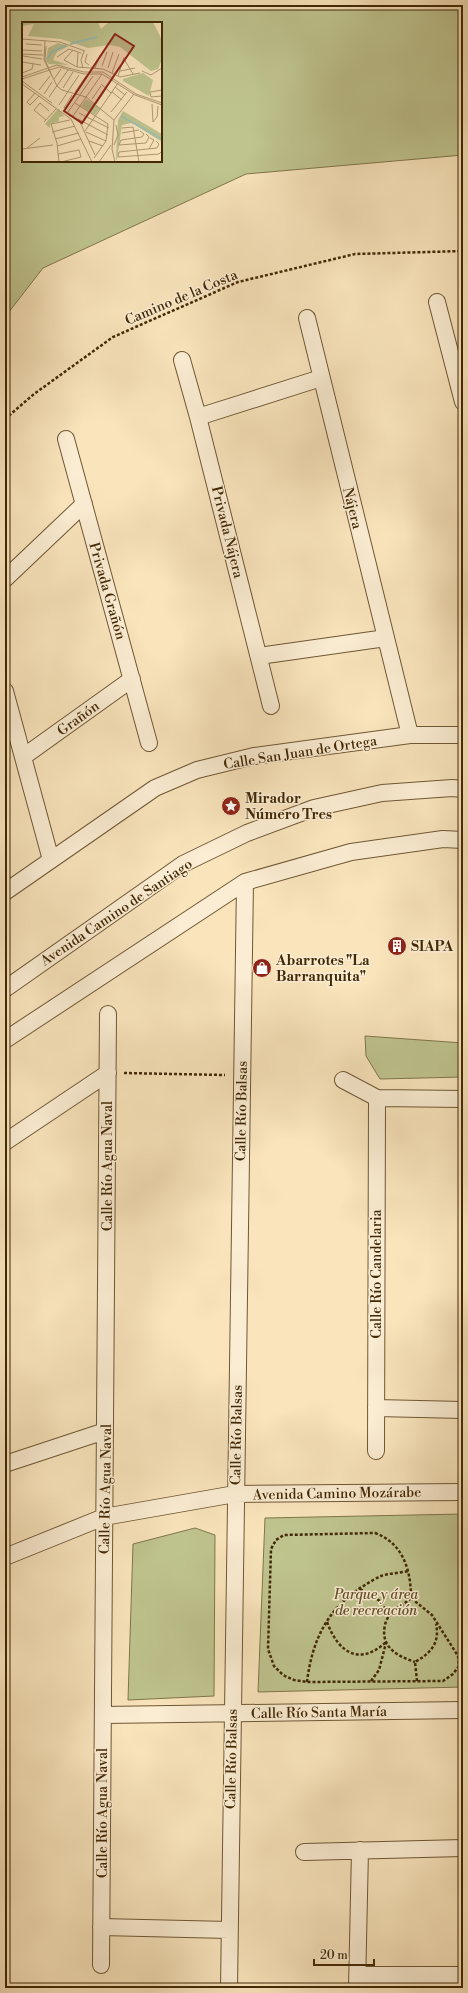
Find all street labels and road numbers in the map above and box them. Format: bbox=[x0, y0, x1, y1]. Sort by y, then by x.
street label: Camino de la Costa bbox=[122, 266, 241, 330]
street label: Privada Nájera bbox=[207, 484, 247, 581]
street label: Nájera bbox=[338, 486, 366, 532]
street label: Privada Grañón bbox=[85, 541, 130, 643]
street label: Grañón bbox=[54, 697, 104, 740]
street label: Calle San Juan de Ortega bbox=[222, 732, 379, 774]
street label: Avenida Camino de Santiago bbox=[36, 855, 196, 971]
street label: Calle Río Balsas bbox=[232, 1061, 252, 1161]
street label: Calle Río Agua Naval bbox=[99, 1101, 117, 1231]
street label: Calle Río Candelaria bbox=[368, 1208, 386, 1339]
street label: Calle Río Balsas bbox=[227, 1385, 247, 1485]
street label: Calle Río Agua Naval bbox=[96, 1424, 116, 1554]
street label: Avenida Camino Mozárabe bbox=[252, 1484, 421, 1504]
street label: Calle Río Santa María bbox=[251, 1703, 388, 1723]
street label: Calle Río Balsas bbox=[222, 1709, 242, 1809]
street label: Calle Río Agua Naval bbox=[94, 1748, 112, 1878]

